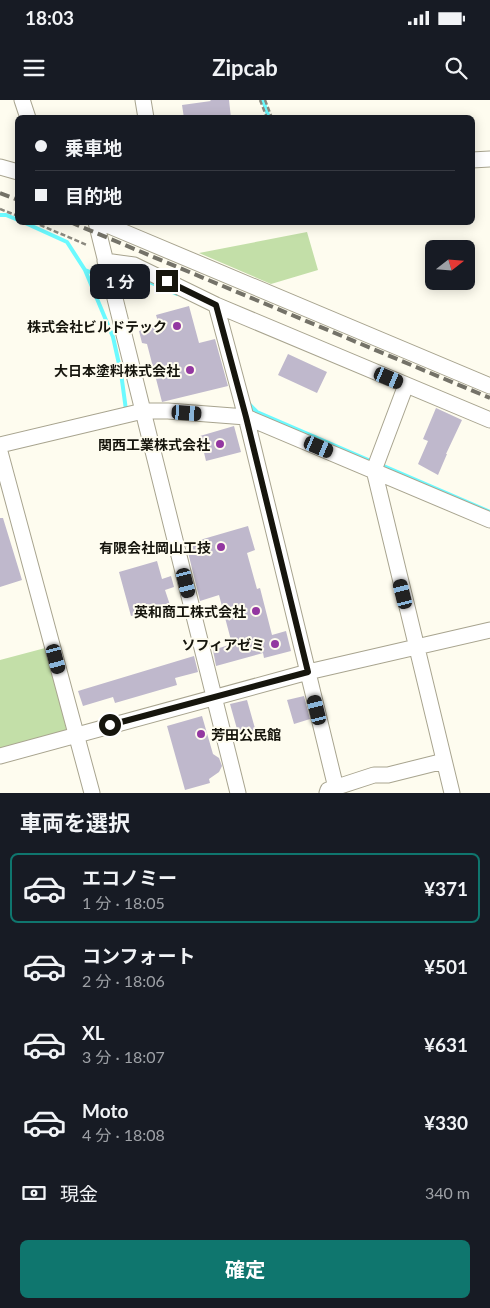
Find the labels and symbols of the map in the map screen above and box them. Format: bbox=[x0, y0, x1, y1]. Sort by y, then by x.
north arrow bbox=[425, 240, 475, 290]
callout: 1 分 bbox=[90, 264, 150, 298]
route end bbox=[156, 270, 178, 292]
place label: 株式会社ビルドテック bbox=[27, 318, 167, 335]
marker: 株式会社ビルドテック bbox=[171, 320, 183, 332]
place label: 大日本塗料株式会社 bbox=[54, 362, 180, 379]
marker: 大日本塗料株式会社 bbox=[184, 364, 196, 376]
car bbox=[372, 365, 405, 391]
car bbox=[171, 404, 202, 422]
car bbox=[302, 434, 335, 460]
place label: 関西工業株式会社 bbox=[98, 436, 210, 453]
marker: 関西工業株式会社 bbox=[214, 438, 226, 450]
place label: 有限会社岡山工技 bbox=[99, 539, 211, 556]
marker: 有限会社岡山工技 bbox=[215, 541, 227, 553]
car bbox=[175, 567, 196, 599]
car bbox=[392, 578, 413, 610]
place label: 英和商工株式会社 bbox=[134, 603, 246, 620]
marker: 英和商工株式会社 bbox=[250, 605, 262, 617]
place label: ソフィアゼミ bbox=[182, 636, 265, 653]
marker: ソフィアゼミ bbox=[269, 638, 281, 650]
car bbox=[44, 643, 67, 675]
car bbox=[306, 694, 327, 726]
route start bbox=[99, 714, 121, 736]
place label: 芳田公民館 bbox=[211, 726, 281, 743]
marker: 芳田公民館 bbox=[195, 728, 207, 740]

